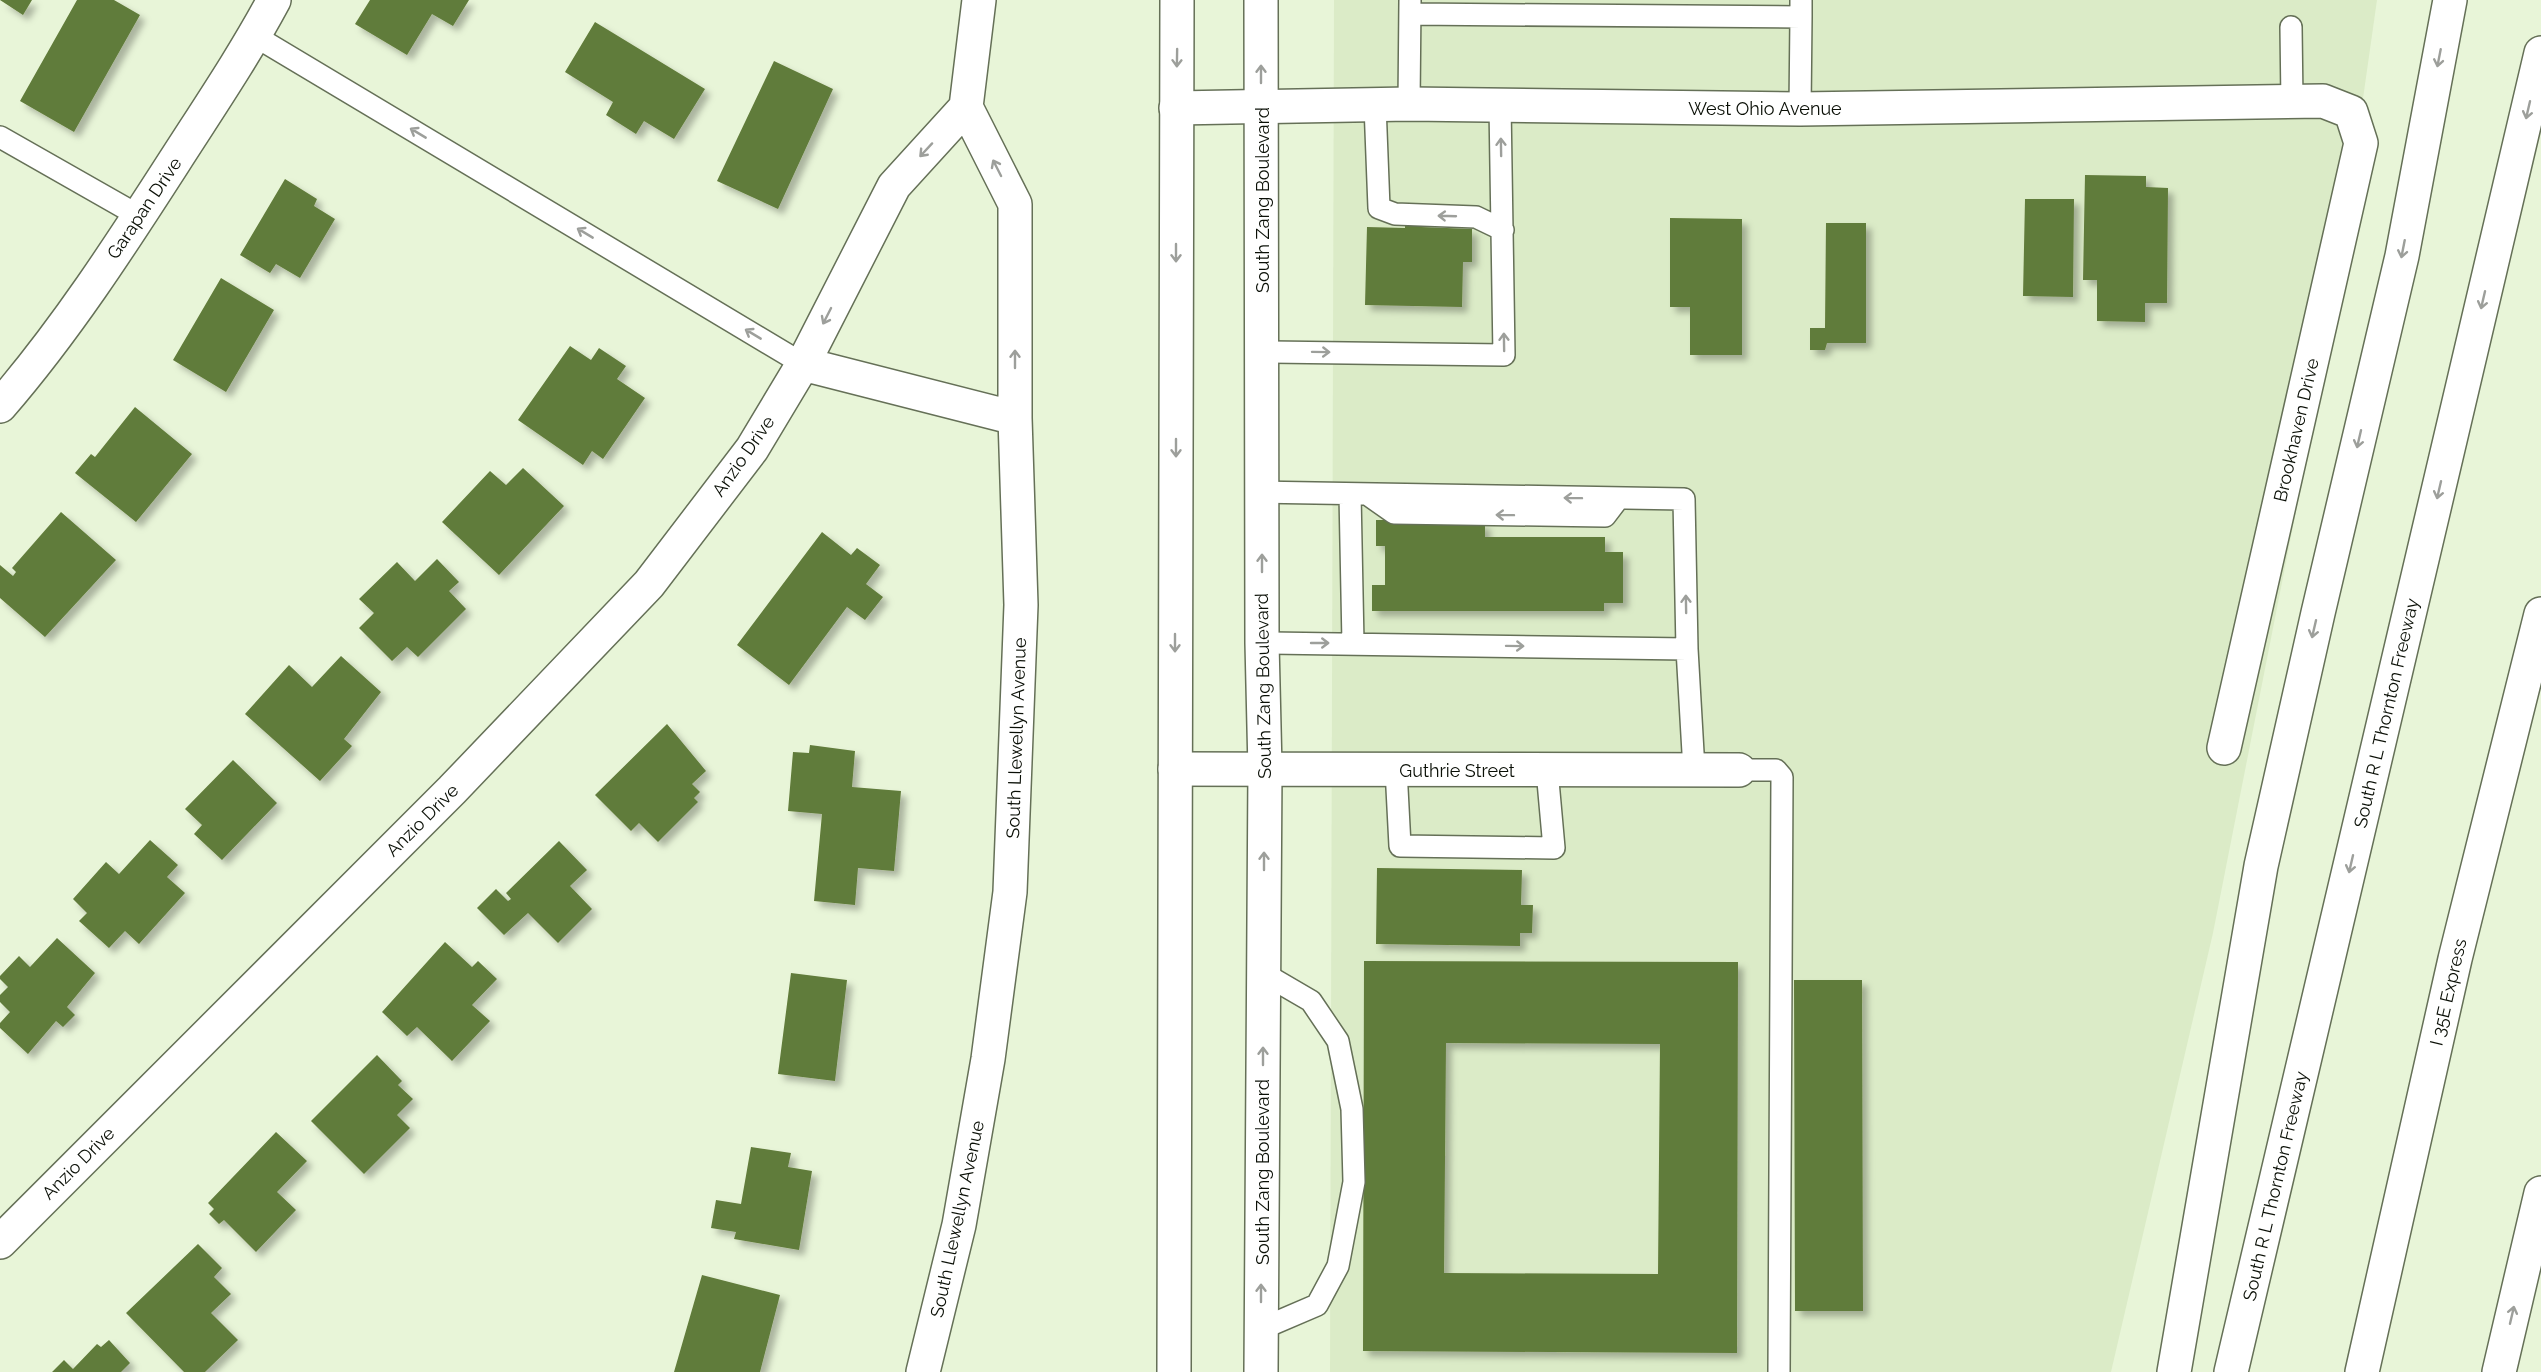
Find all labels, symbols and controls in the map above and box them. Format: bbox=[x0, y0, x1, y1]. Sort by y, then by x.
one-way arrow bbox=[2433, 47, 2444, 67]
one-way arrow bbox=[1171, 48, 1183, 68]
one-way arrow bbox=[1255, 65, 1267, 85]
street label: West Ohio Avenue bbox=[1688, 98, 1842, 119]
one-way arrow bbox=[2521, 100, 2533, 119]
street label: South Zang Boulevard bbox=[1252, 107, 1273, 293]
one-way arrow bbox=[410, 127, 427, 139]
one-way arrow bbox=[1495, 138, 1507, 158]
one-way arrow bbox=[919, 143, 934, 158]
street label: Garapan Drive bbox=[102, 153, 186, 263]
one-way arrow bbox=[991, 160, 1002, 178]
one-way arrow bbox=[1438, 210, 1458, 221]
one-way arrow bbox=[577, 227, 594, 239]
one-way arrow bbox=[2397, 239, 2408, 258]
one-way arrow bbox=[1170, 243, 1182, 263]
one-way arrow bbox=[2477, 290, 2489, 309]
one-way arrow bbox=[821, 307, 832, 325]
one-way arrow bbox=[745, 327, 762, 339]
one-way arrow bbox=[1498, 333, 1510, 353]
one-way arrow bbox=[1311, 347, 1331, 358]
one-way arrow bbox=[1009, 350, 1021, 370]
street label: Brookhaven Drive bbox=[2269, 356, 2323, 504]
street label: Anzio Drive bbox=[708, 411, 779, 500]
one-way arrow bbox=[2352, 429, 2364, 448]
one-way arrow bbox=[1170, 438, 1182, 458]
one-way arrow bbox=[2432, 480, 2444, 499]
one-way arrow bbox=[1564, 492, 1584, 504]
one-way arrow bbox=[1496, 509, 1516, 520]
one-way arrow bbox=[1256, 554, 1268, 574]
street label: South Zang Boulevard bbox=[1251, 593, 1275, 779]
one-way arrow bbox=[1680, 595, 1692, 615]
street label: South R L Thornton Freeway bbox=[2349, 596, 2423, 830]
one-way arrow bbox=[2308, 619, 2319, 638]
one-way arrow bbox=[1169, 633, 1181, 653]
street label: South Llewellyn Avenue bbox=[1002, 637, 1030, 839]
one-way arrow bbox=[1310, 637, 1330, 649]
one-way arrow bbox=[1505, 640, 1525, 652]
street label: Guthrie Street bbox=[1399, 760, 1515, 781]
street label: Anzio Drive bbox=[381, 779, 463, 861]
one-way arrow bbox=[1258, 851, 1270, 871]
one-way arrow bbox=[2345, 853, 2356, 873]
street label: I 35E Express bbox=[2425, 936, 2471, 1048]
one-way arrow bbox=[1257, 1046, 1268, 1066]
street label: South R L Thornton Freeway bbox=[2238, 1069, 2312, 1303]
street label: South Zang Boulevard bbox=[1252, 1079, 1273, 1265]
street label: South Llewellyn Avenue bbox=[926, 1118, 988, 1319]
street label: Anzio Drive bbox=[37, 1122, 119, 1204]
one-way arrow bbox=[1255, 1283, 1267, 1303]
one-way arrow bbox=[2507, 1306, 2519, 1325]

